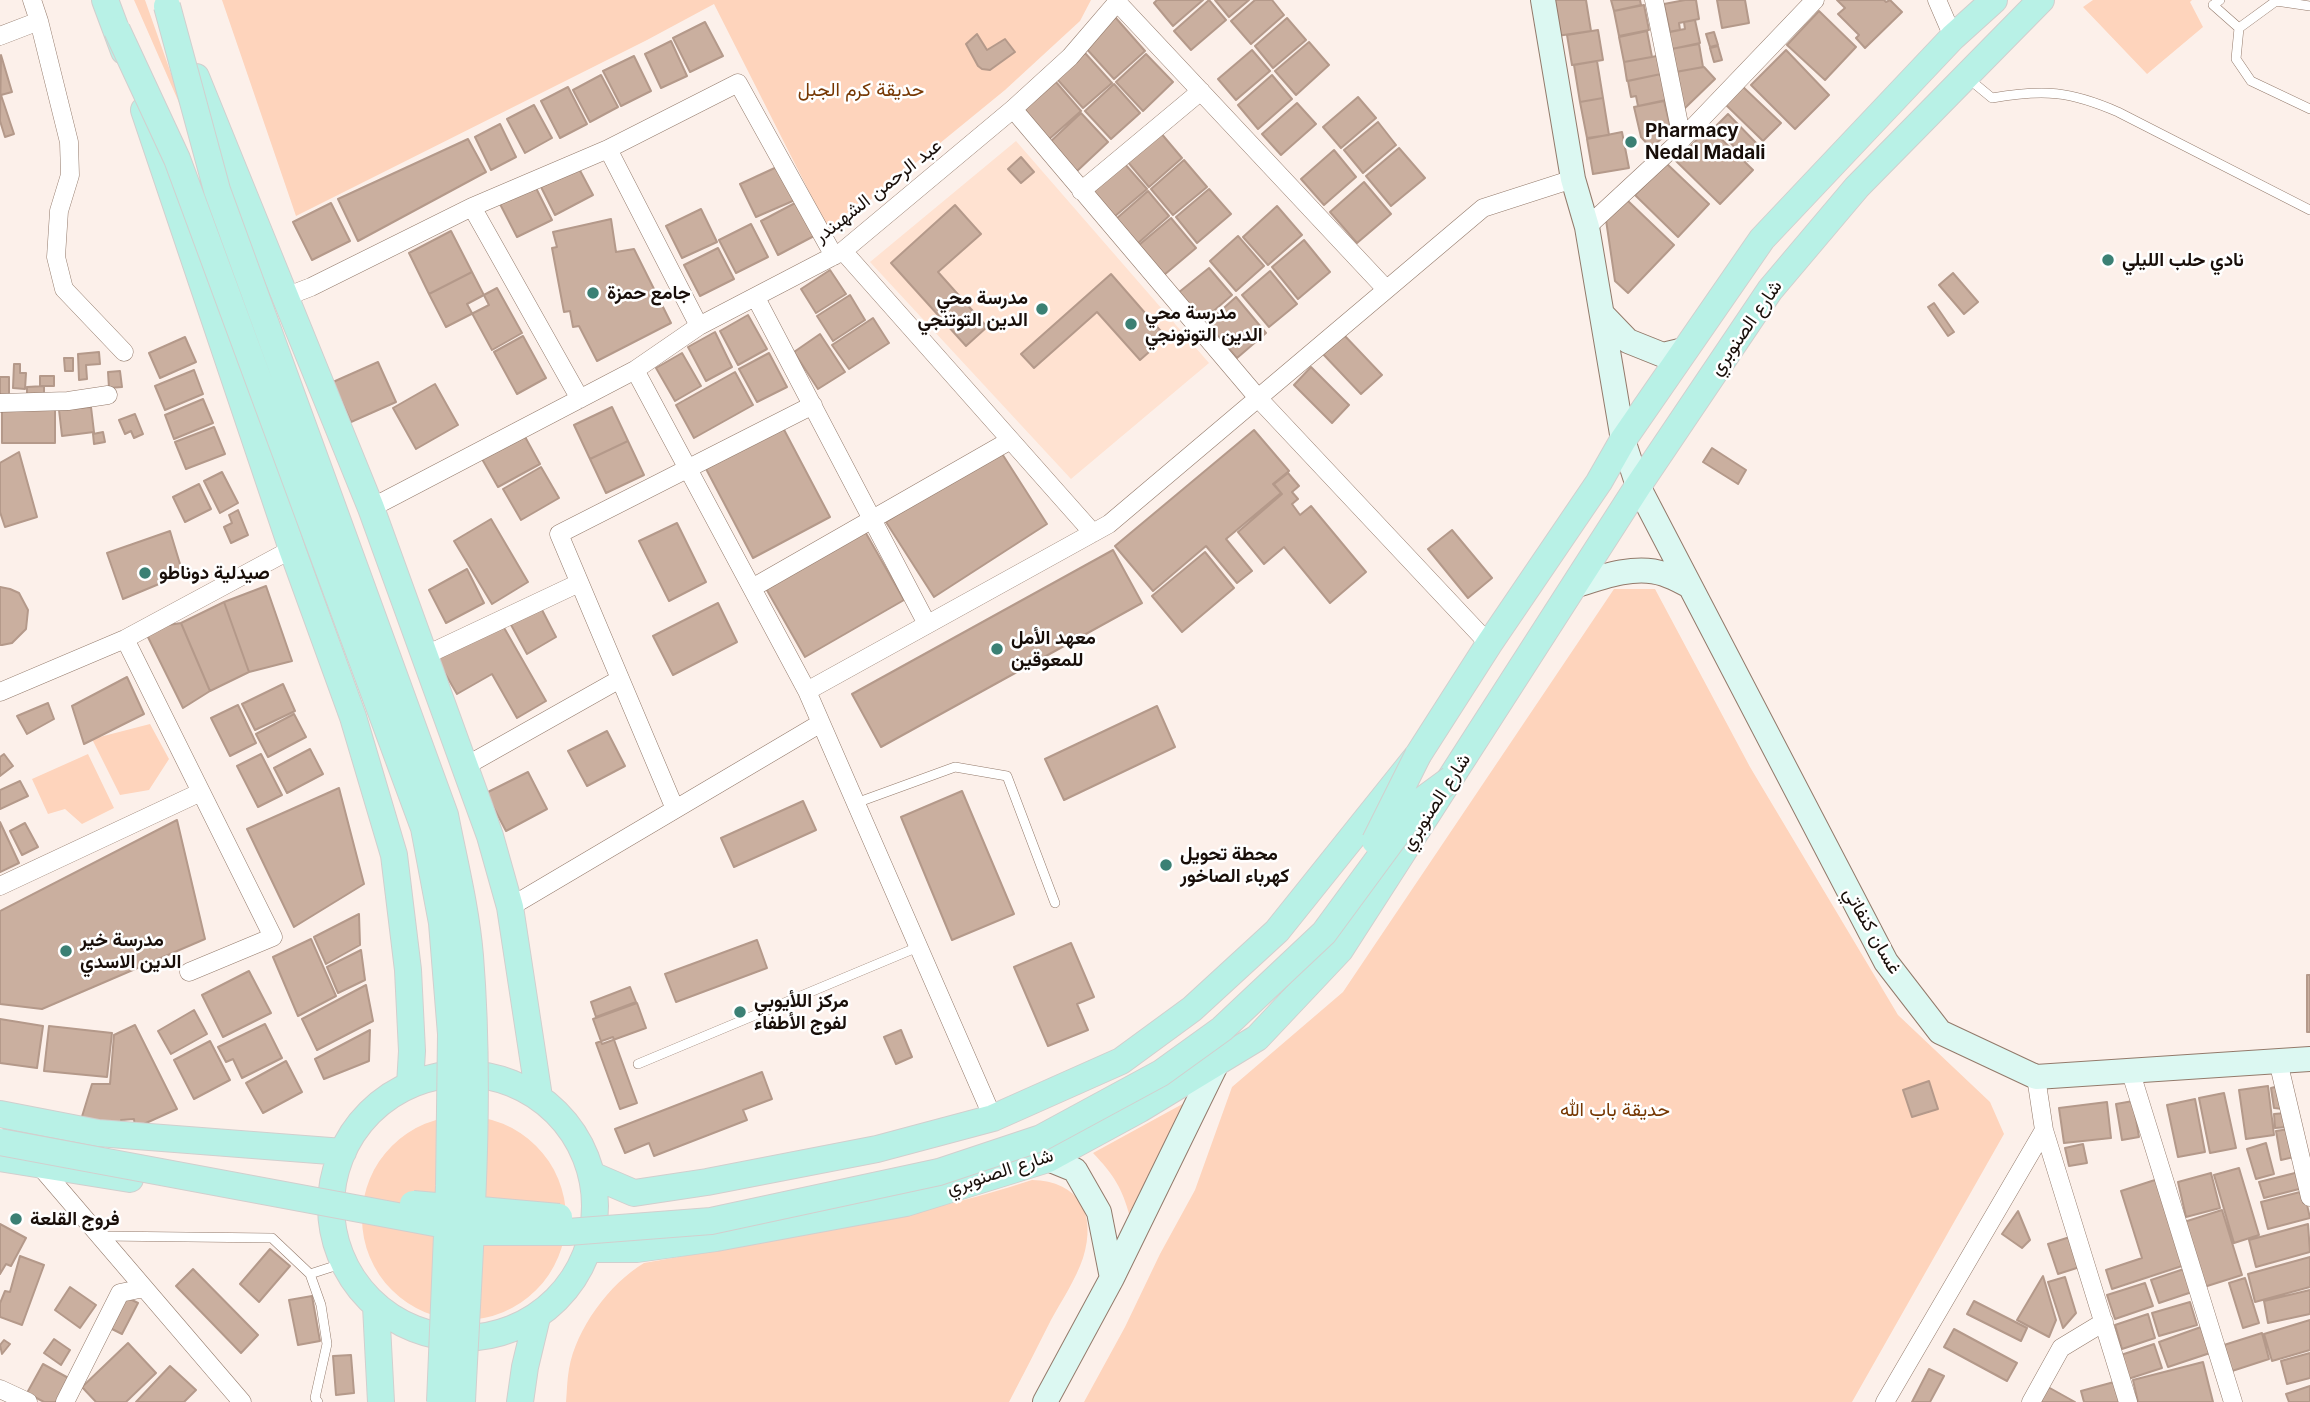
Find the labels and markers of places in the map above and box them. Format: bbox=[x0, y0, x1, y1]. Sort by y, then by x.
place label: Pharmacy Nedal Madali bbox=[1645, 120, 1765, 164]
marker: Pharmacy Nedal Madali bbox=[1623, 134, 1639, 150]
place label: نادي حلب الليلي bbox=[2122, 249, 2244, 271]
marker: نادي حلب الليلي bbox=[2100, 252, 2116, 268]
place label: جامع حمزة bbox=[607, 282, 691, 304]
marker: جامع حمزة bbox=[585, 285, 601, 301]
place label: مدرسة محي الدين التوتنجي bbox=[918, 287, 1028, 331]
marker: مدرسة محي الدين التوتنجي bbox=[1034, 301, 1050, 317]
place label: مدرسة محي الدين التوتونجي bbox=[1145, 302, 1263, 346]
marker: مدرسة محي الدين التوتونجي bbox=[1123, 316, 1139, 332]
place label: صيدلية دوناطو bbox=[159, 562, 270, 584]
marker: صيدلية دوناطو bbox=[137, 565, 153, 581]
place label: معهد الأمل للمعوقين bbox=[1011, 627, 1096, 671]
marker: معهد الأمل للمعوقين bbox=[989, 641, 1005, 657]
place label: محطة تحويل كهرباء الصاخور bbox=[1180, 843, 1289, 887]
marker: محطة تحويل كهرباء الصاخور bbox=[1158, 857, 1174, 873]
place label: مدرسة خير الدين الاسدي bbox=[80, 929, 181, 973]
marker: مدرسة خير الدين الاسدي bbox=[58, 943, 74, 959]
place label: مركز اللأيوبي لفوج الأطفاء bbox=[754, 990, 849, 1034]
marker: مركز اللأيوبي لفوج الأطفاء bbox=[732, 1004, 748, 1020]
place label: فروج القلعة bbox=[30, 1208, 120, 1230]
marker: فروج القلعة bbox=[8, 1211, 24, 1227]

